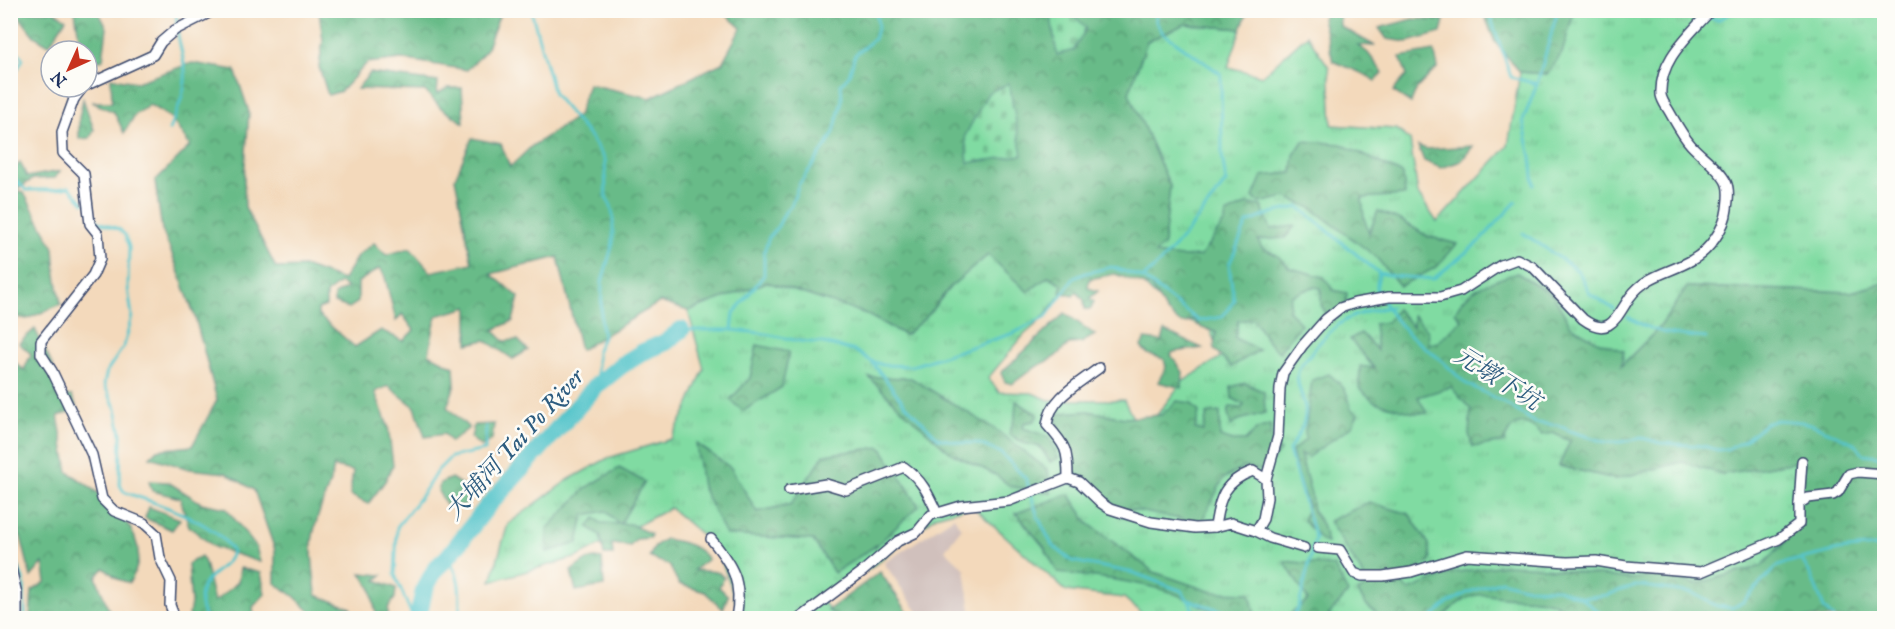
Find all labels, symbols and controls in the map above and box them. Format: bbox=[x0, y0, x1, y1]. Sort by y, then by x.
north arrow bbox=[39, 39, 99, 99]
text: N bbox=[48, 66, 72, 91]
water label: 元墩下坑 bbox=[1448, 341, 1550, 420]
water label: 大埔河 Tai Po River bbox=[439, 361, 593, 527]

